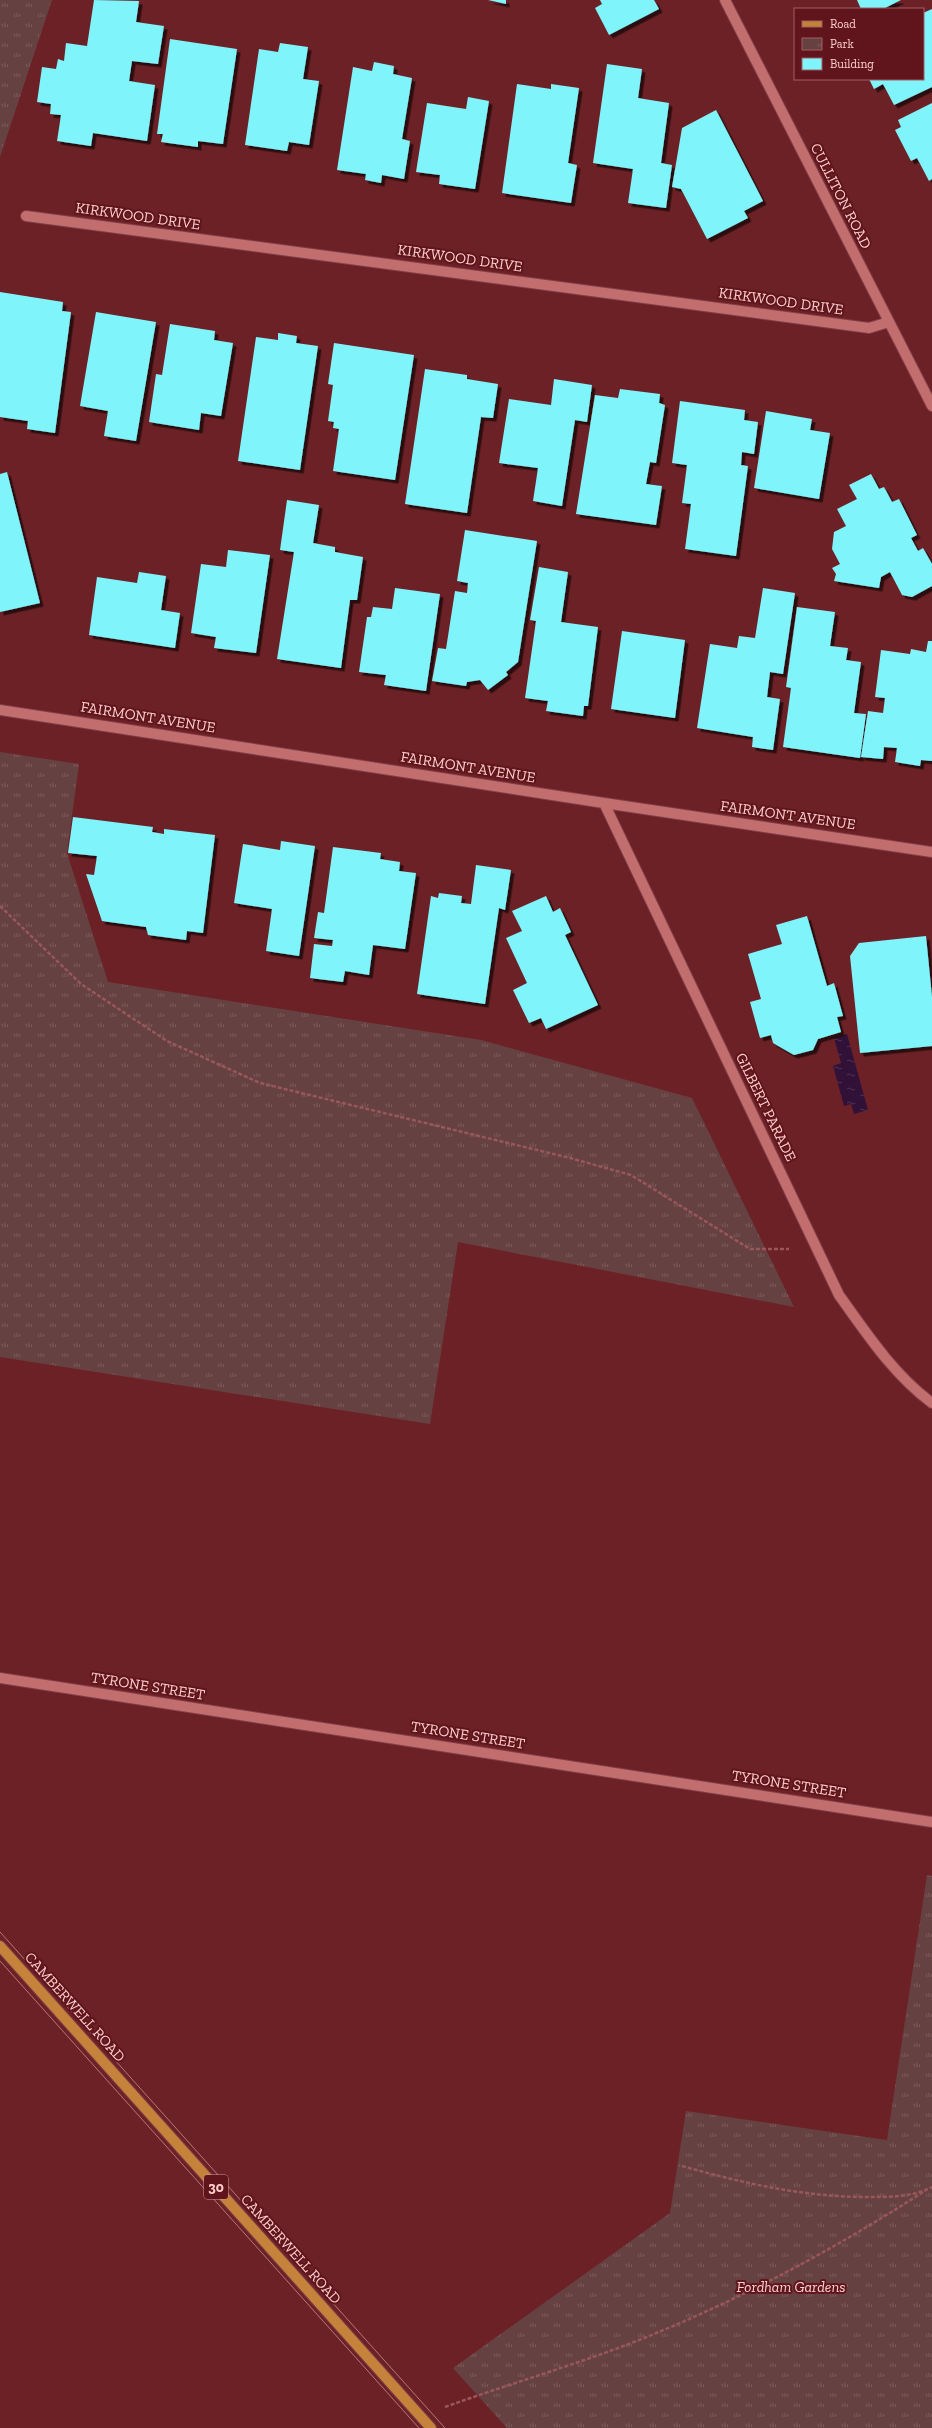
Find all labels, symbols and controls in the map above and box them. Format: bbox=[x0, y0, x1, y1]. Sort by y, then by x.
legend bbox=[794, 8, 924, 80]
text: Road bbox=[830, 17, 856, 31]
text: Park bbox=[830, 37, 855, 51]
text: Building bbox=[830, 57, 874, 71]
street label: CULLITON ROAD bbox=[807, 140, 875, 252]
street label: KIRKWOOD DRIVE bbox=[74, 198, 202, 234]
street label: KIRKWOOD DRIVE bbox=[396, 240, 524, 276]
street label: KIRKWOOD DRIVE bbox=[717, 283, 845, 319]
street label: FAIRMONT AVENUE bbox=[79, 697, 217, 737]
street label: FAIRMONT AVENUE bbox=[399, 747, 537, 787]
street label: FAIRMONT AVENUE bbox=[719, 797, 857, 833]
street label: GILBERT PARADE bbox=[732, 1050, 800, 1164]
street label: TYRONE STREET bbox=[90, 1668, 206, 1704]
street label: TYRONE STREET bbox=[410, 1717, 526, 1753]
street label: TYRONE STREET bbox=[731, 1766, 847, 1802]
street label: CAMBERWELL ROAD bbox=[21, 1948, 129, 2066]
road number: 30 bbox=[204, 2175, 228, 2199]
street label: CAMBERWELL ROAD bbox=[237, 2190, 345, 2308]
park label: Fordham Gardens bbox=[736, 2278, 846, 2296]

